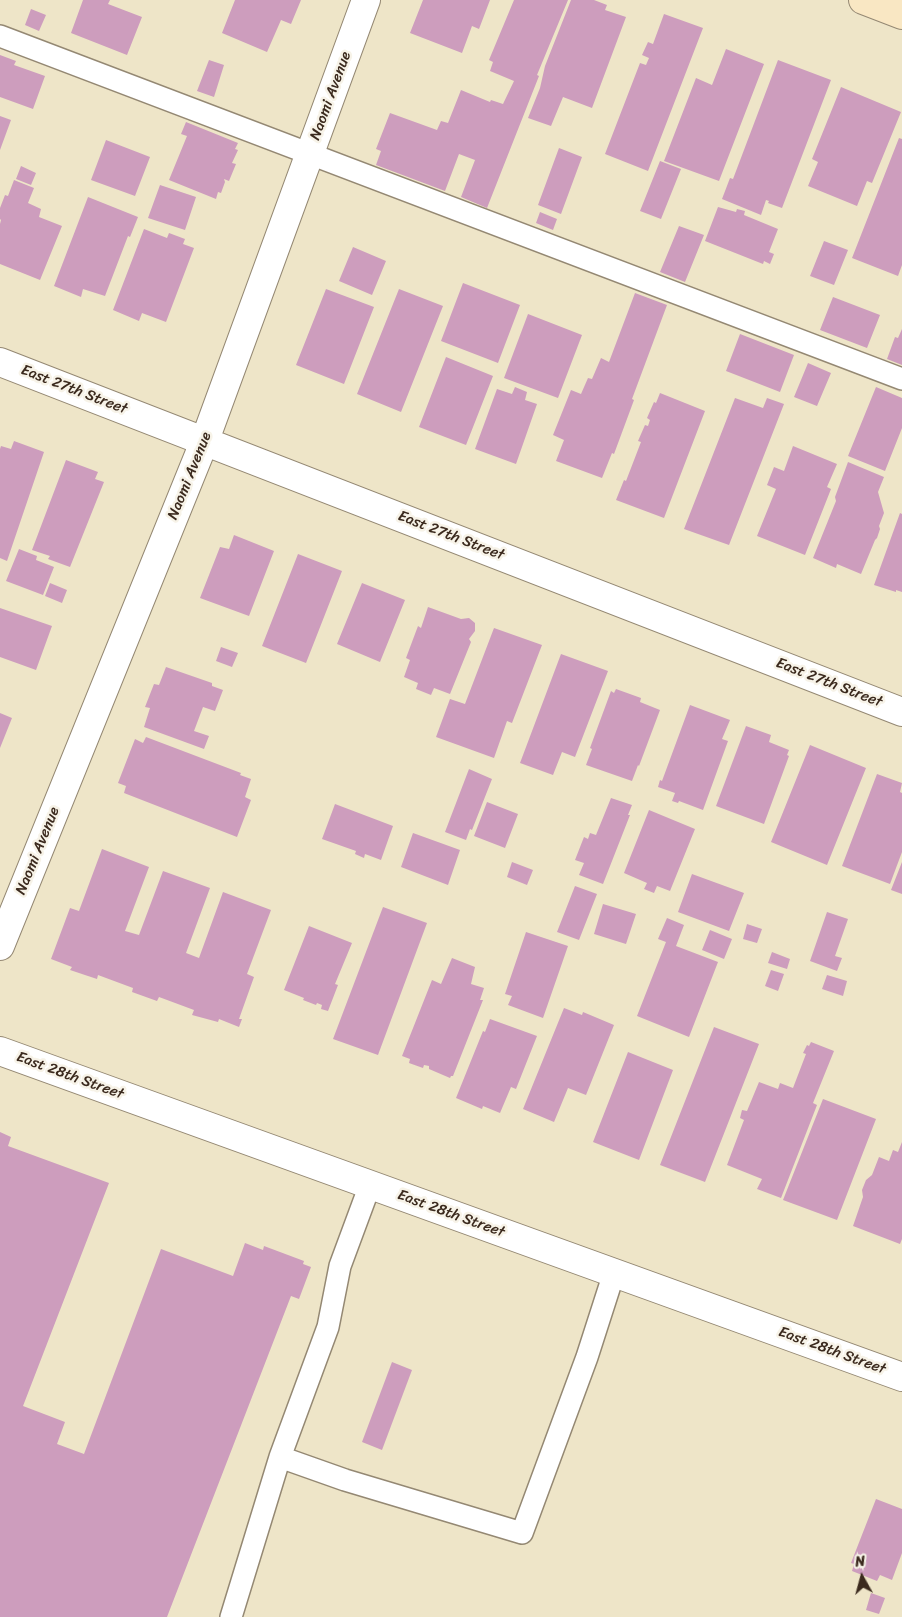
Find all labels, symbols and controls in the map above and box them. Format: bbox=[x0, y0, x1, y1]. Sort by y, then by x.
street label: Naomi Avenue bbox=[307, 49, 355, 143]
street label: East 27th Street bbox=[18, 361, 130, 419]
street label: Naomi Avenue bbox=[164, 430, 216, 522]
street label: East 27th Street bbox=[395, 507, 507, 565]
street label: East 27th Street bbox=[773, 654, 885, 712]
street label: Naomi Avenue bbox=[12, 805, 64, 897]
street label: East 28th Street bbox=[14, 1048, 126, 1104]
street label: East 28th Street bbox=[395, 1186, 507, 1242]
street label: East 28th Street bbox=[776, 1323, 888, 1379]
text: N bbox=[854, 1549, 866, 1575]
north arrow bbox=[837, 1552, 887, 1602]

